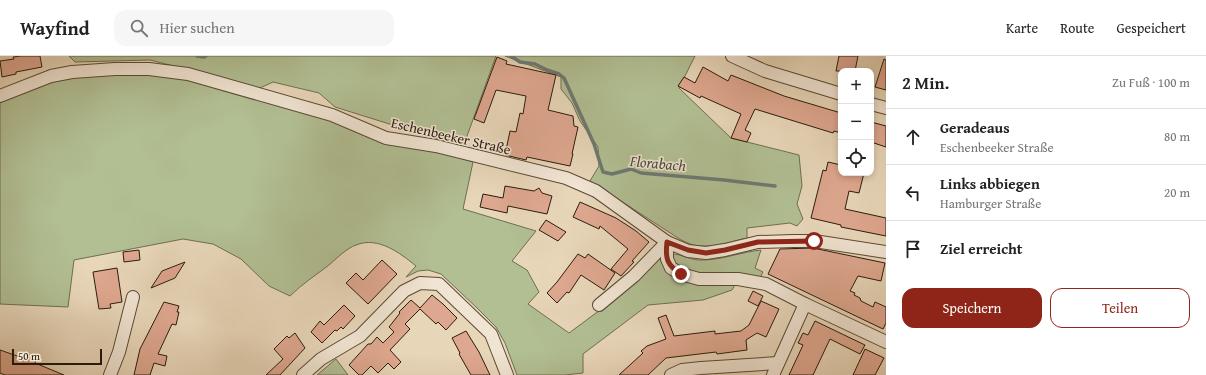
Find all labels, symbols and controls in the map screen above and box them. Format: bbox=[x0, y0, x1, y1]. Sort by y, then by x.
search box bbox=[114, 10, 394, 46]
text: Wayfind bbox=[20, 14, 90, 42]
icon: search bbox=[128, 17, 150, 39]
text: Hier suchen bbox=[160, 17, 235, 38]
text: Karte bbox=[1006, 18, 1038, 38]
text: Route bbox=[1060, 18, 1094, 38]
text: Gespeichert bbox=[1116, 18, 1186, 38]
map controls bbox=[838, 68, 874, 176]
button: + bbox=[838, 68, 874, 104]
text: 2 Min. bbox=[902, 70, 949, 95]
text: Zu Fuß · 100 m bbox=[1112, 73, 1190, 92]
button: − bbox=[838, 104, 874, 140]
street label: Eschenbeeker Straße bbox=[389, 112, 513, 160]
text: Geradeaus bbox=[940, 117, 1010, 138]
icon: ahead bbox=[902, 126, 924, 148]
text: 80 m bbox=[1164, 127, 1190, 146]
text: Eschenbeeker Straße bbox=[940, 138, 1054, 157]
button: locate bbox=[838, 140, 874, 176]
water label: Florabach bbox=[628, 150, 687, 176]
text: Links abbiegen bbox=[940, 173, 1040, 194]
icon: left bbox=[902, 182, 924, 204]
text: 20 m bbox=[1164, 183, 1190, 202]
text: Hamburger Straße bbox=[940, 194, 1041, 213]
route start bbox=[805, 232, 823, 250]
icon: arrive bbox=[902, 238, 924, 260]
text: Ziel erreicht bbox=[940, 238, 1022, 259]
route end bbox=[672, 265, 690, 283]
button: Speichern bbox=[902, 288, 1042, 328]
button: Teilen bbox=[1050, 288, 1190, 328]
scale bar bbox=[12, 347, 102, 366]
text: 50 m bbox=[18, 348, 40, 364]

